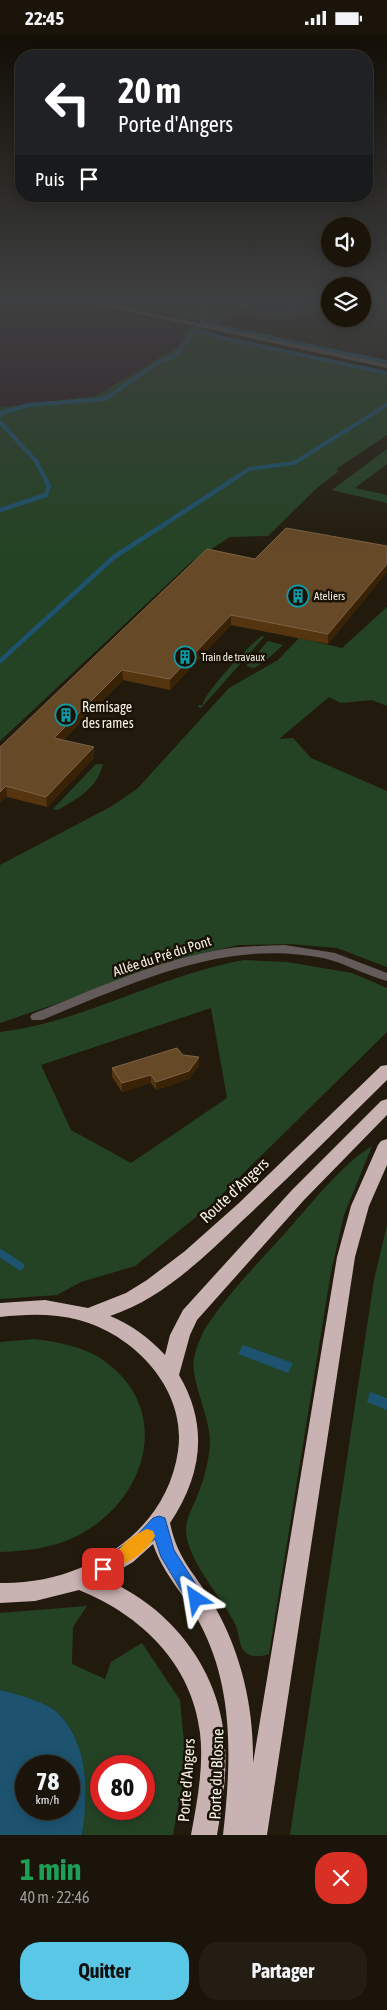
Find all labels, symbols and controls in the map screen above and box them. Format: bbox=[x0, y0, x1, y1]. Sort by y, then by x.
text: 22:45 bbox=[25, 7, 64, 29]
icon: left bbox=[35, 70, 100, 135]
text: 20 m bbox=[118, 70, 181, 110]
text: Porte d'Angers bbox=[118, 111, 233, 137]
icon: arrive bbox=[75, 165, 103, 193]
text: Puis bbox=[35, 168, 65, 190]
map controls bbox=[321, 217, 371, 327]
button: sound bbox=[321, 217, 371, 267]
button: layers bbox=[321, 277, 371, 327]
building icon: Ateliers bbox=[286, 584, 310, 608]
place label: Ateliers bbox=[314, 590, 345, 602]
building icon: Train de travaux bbox=[173, 645, 197, 669]
place label: Train de travaux bbox=[201, 651, 266, 663]
place label: Remisage des rames bbox=[82, 699, 134, 731]
building icon: Remisage des rames bbox=[54, 703, 78, 727]
street label: Allée du Pré du Pont bbox=[111, 933, 213, 979]
street label: Route d'Angers bbox=[196, 1153, 273, 1227]
pin bbox=[82, 1548, 124, 1590]
icon: arrive bbox=[89, 1555, 117, 1583]
position arrow bbox=[169, 1572, 221, 1624]
street label: Porte du Blosne bbox=[205, 1728, 227, 1820]
street label: Porte d'Angers bbox=[174, 1737, 199, 1822]
speed limit sign: 80 bbox=[90, 1755, 155, 1820]
text: 78 bbox=[36, 1767, 59, 1795]
text: km/h bbox=[36, 1793, 59, 1807]
text: 1 min bbox=[20, 1852, 81, 1886]
button: close bbox=[315, 1852, 367, 1904]
text: 40 m · 22:46 bbox=[20, 1888, 90, 1906]
button: Quitter bbox=[20, 1942, 189, 2000]
button: Partager bbox=[199, 1942, 367, 2000]

